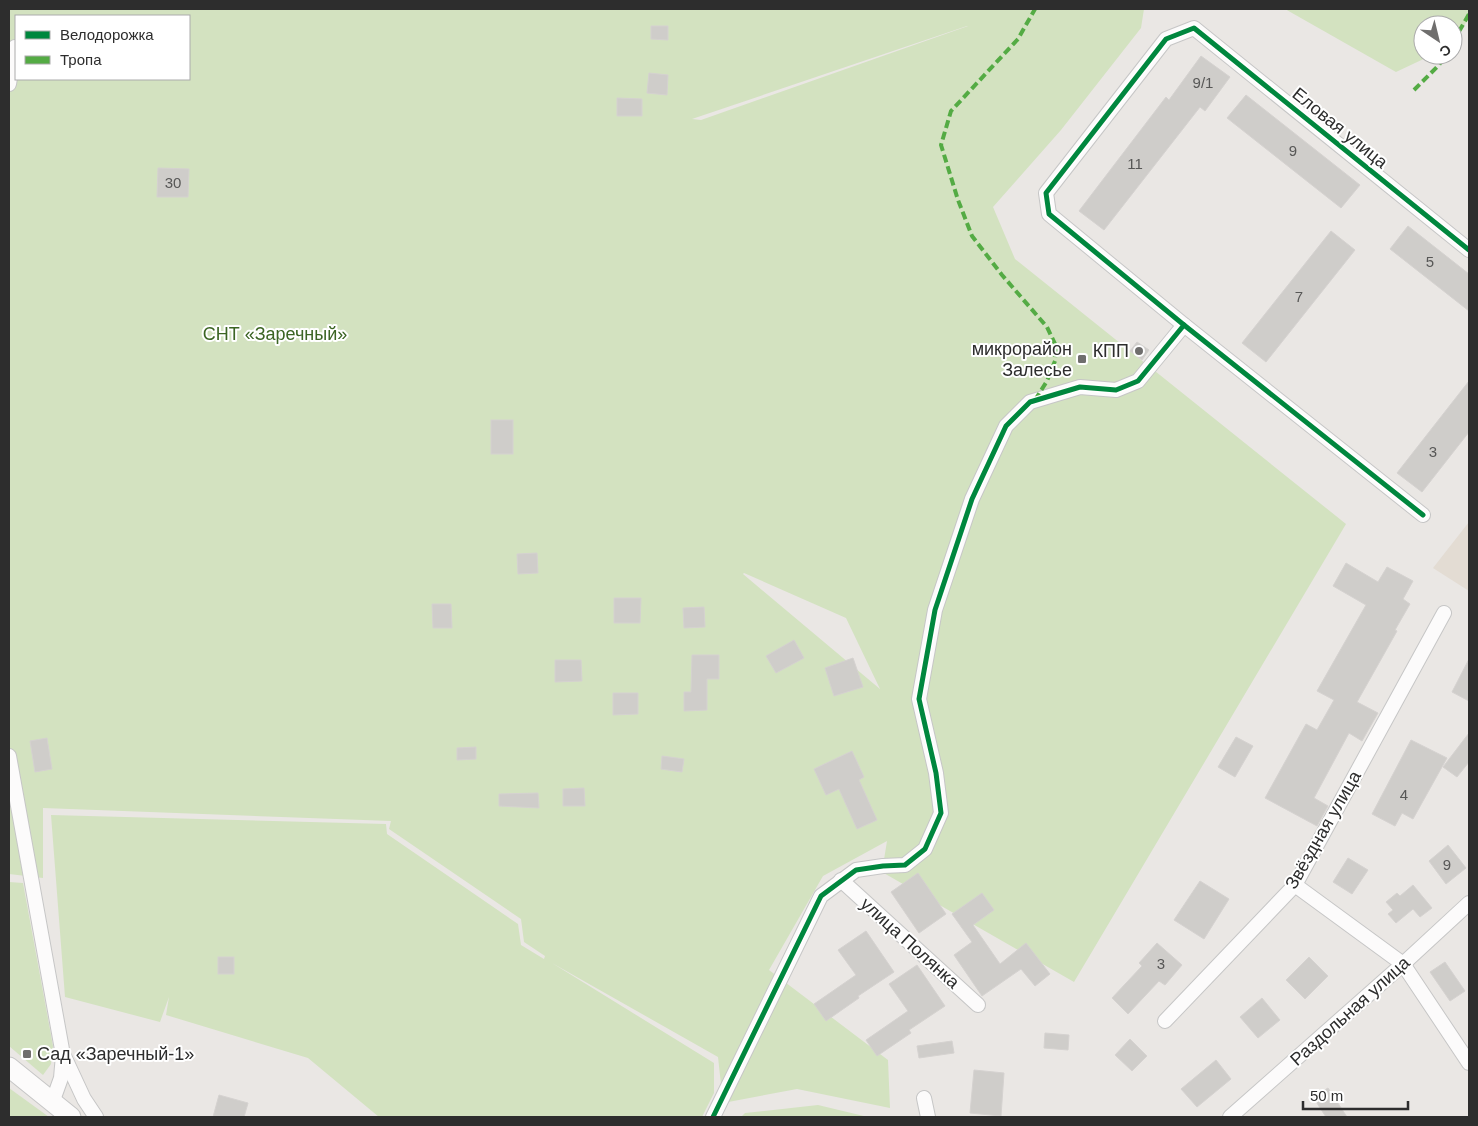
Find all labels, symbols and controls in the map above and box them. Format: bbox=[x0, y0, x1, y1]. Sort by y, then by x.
legend bbox=[15, 15, 190, 80]
north arrow bbox=[1413, 15, 1463, 65]
text: Велодорожка bbox=[60, 26, 154, 43]
text: С bbox=[1437, 41, 1454, 60]
text: Тропа bbox=[60, 51, 102, 68]
house number: 9/1 bbox=[1193, 74, 1213, 91]
street label: Еловая улица bbox=[1289, 84, 1392, 173]
house number: 9 bbox=[1289, 142, 1297, 159]
house number: 11 bbox=[1127, 155, 1143, 172]
house number: 30 bbox=[165, 174, 181, 191]
house number: 5 bbox=[1426, 253, 1434, 270]
house number: 7 bbox=[1295, 288, 1303, 305]
park label: СНТ «Заречный» bbox=[203, 324, 347, 344]
place label: микрорайон Залесье bbox=[972, 339, 1072, 380]
place label: КПП bbox=[1093, 341, 1129, 361]
marker: КПП bbox=[1133, 345, 1145, 357]
marker: микрорайон Залесье bbox=[1076, 353, 1088, 365]
house number: 3 bbox=[1429, 443, 1437, 460]
street label: Звёздная улица bbox=[1281, 767, 1365, 893]
house number: 4 bbox=[1400, 786, 1408, 803]
house number: 9 bbox=[1443, 856, 1451, 873]
street label: улица Полянка bbox=[857, 894, 964, 993]
street label: Раздольная улица bbox=[1286, 952, 1414, 1070]
house number: 3 bbox=[1157, 955, 1165, 972]
place label: Сад «Заречный-1» bbox=[37, 1044, 194, 1064]
marker: Сад «Заречный-1» bbox=[21, 1048, 33, 1060]
scale bar bbox=[1303, 1078, 1408, 1110]
text: 50 m bbox=[1310, 1087, 1343, 1104]

